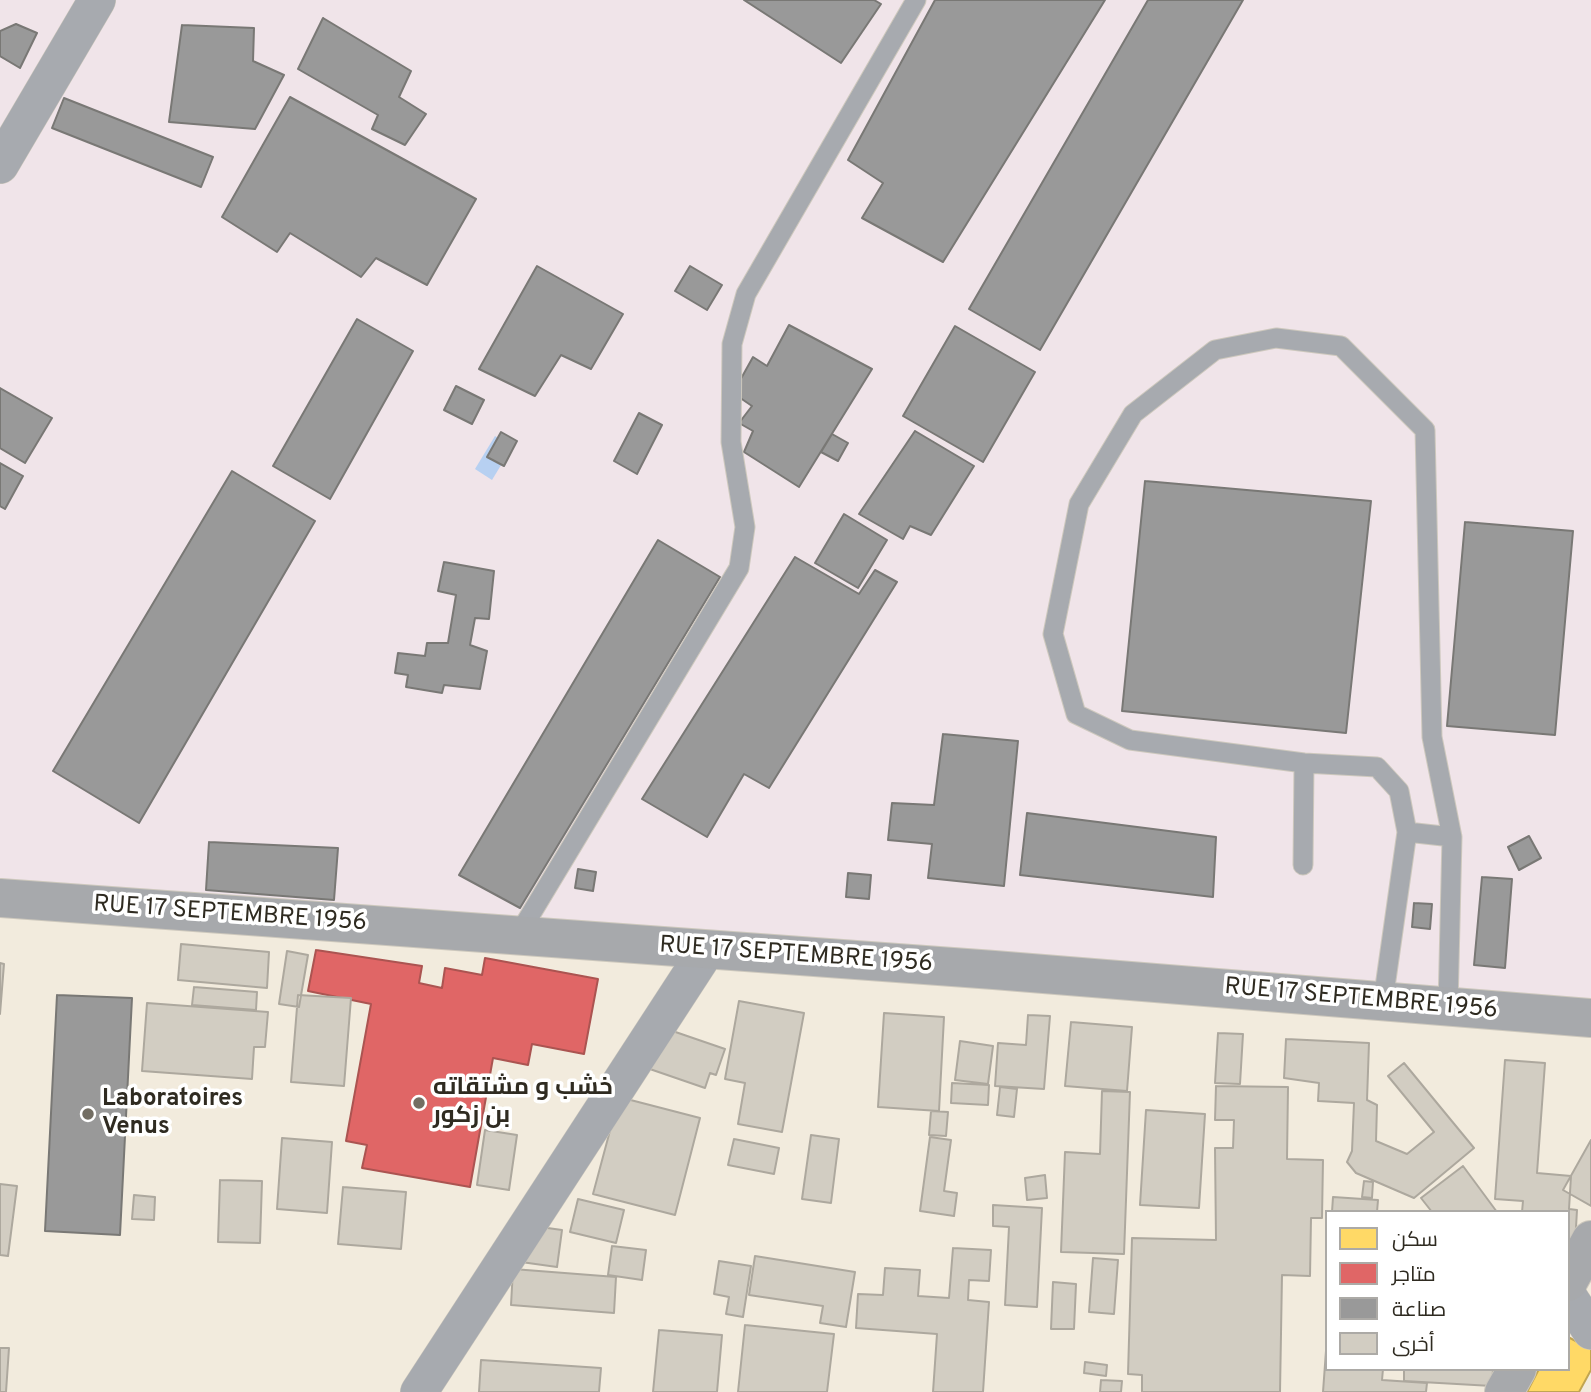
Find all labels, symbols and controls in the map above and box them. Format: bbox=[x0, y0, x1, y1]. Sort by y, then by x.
street label: RUE 17 SEPTEMBRE 1956 bbox=[92, 891, 368, 939]
street label: RUE 17 SEPTEMBRE 1956 bbox=[658, 932, 934, 980]
street label: RUE 17 SEPTEMBRE 1956 bbox=[1223, 974, 1499, 1026]
place label: خشب و مشتقاته بن زكور bbox=[433, 1075, 613, 1131]
place label: Laboratoires Venus bbox=[102, 1086, 243, 1142]
marker: خشب و مشتقاته بن زكور bbox=[411, 1095, 427, 1111]
marker: Laboratoires Venus bbox=[80, 1106, 96, 1122]
legend bbox=[1325, 1210, 1570, 1371]
text: سكن bbox=[1392, 1227, 1438, 1254]
text: متاجر bbox=[1392, 1262, 1436, 1289]
text: صناعة bbox=[1392, 1297, 1446, 1324]
text: أخرى bbox=[1392, 1332, 1434, 1359]

